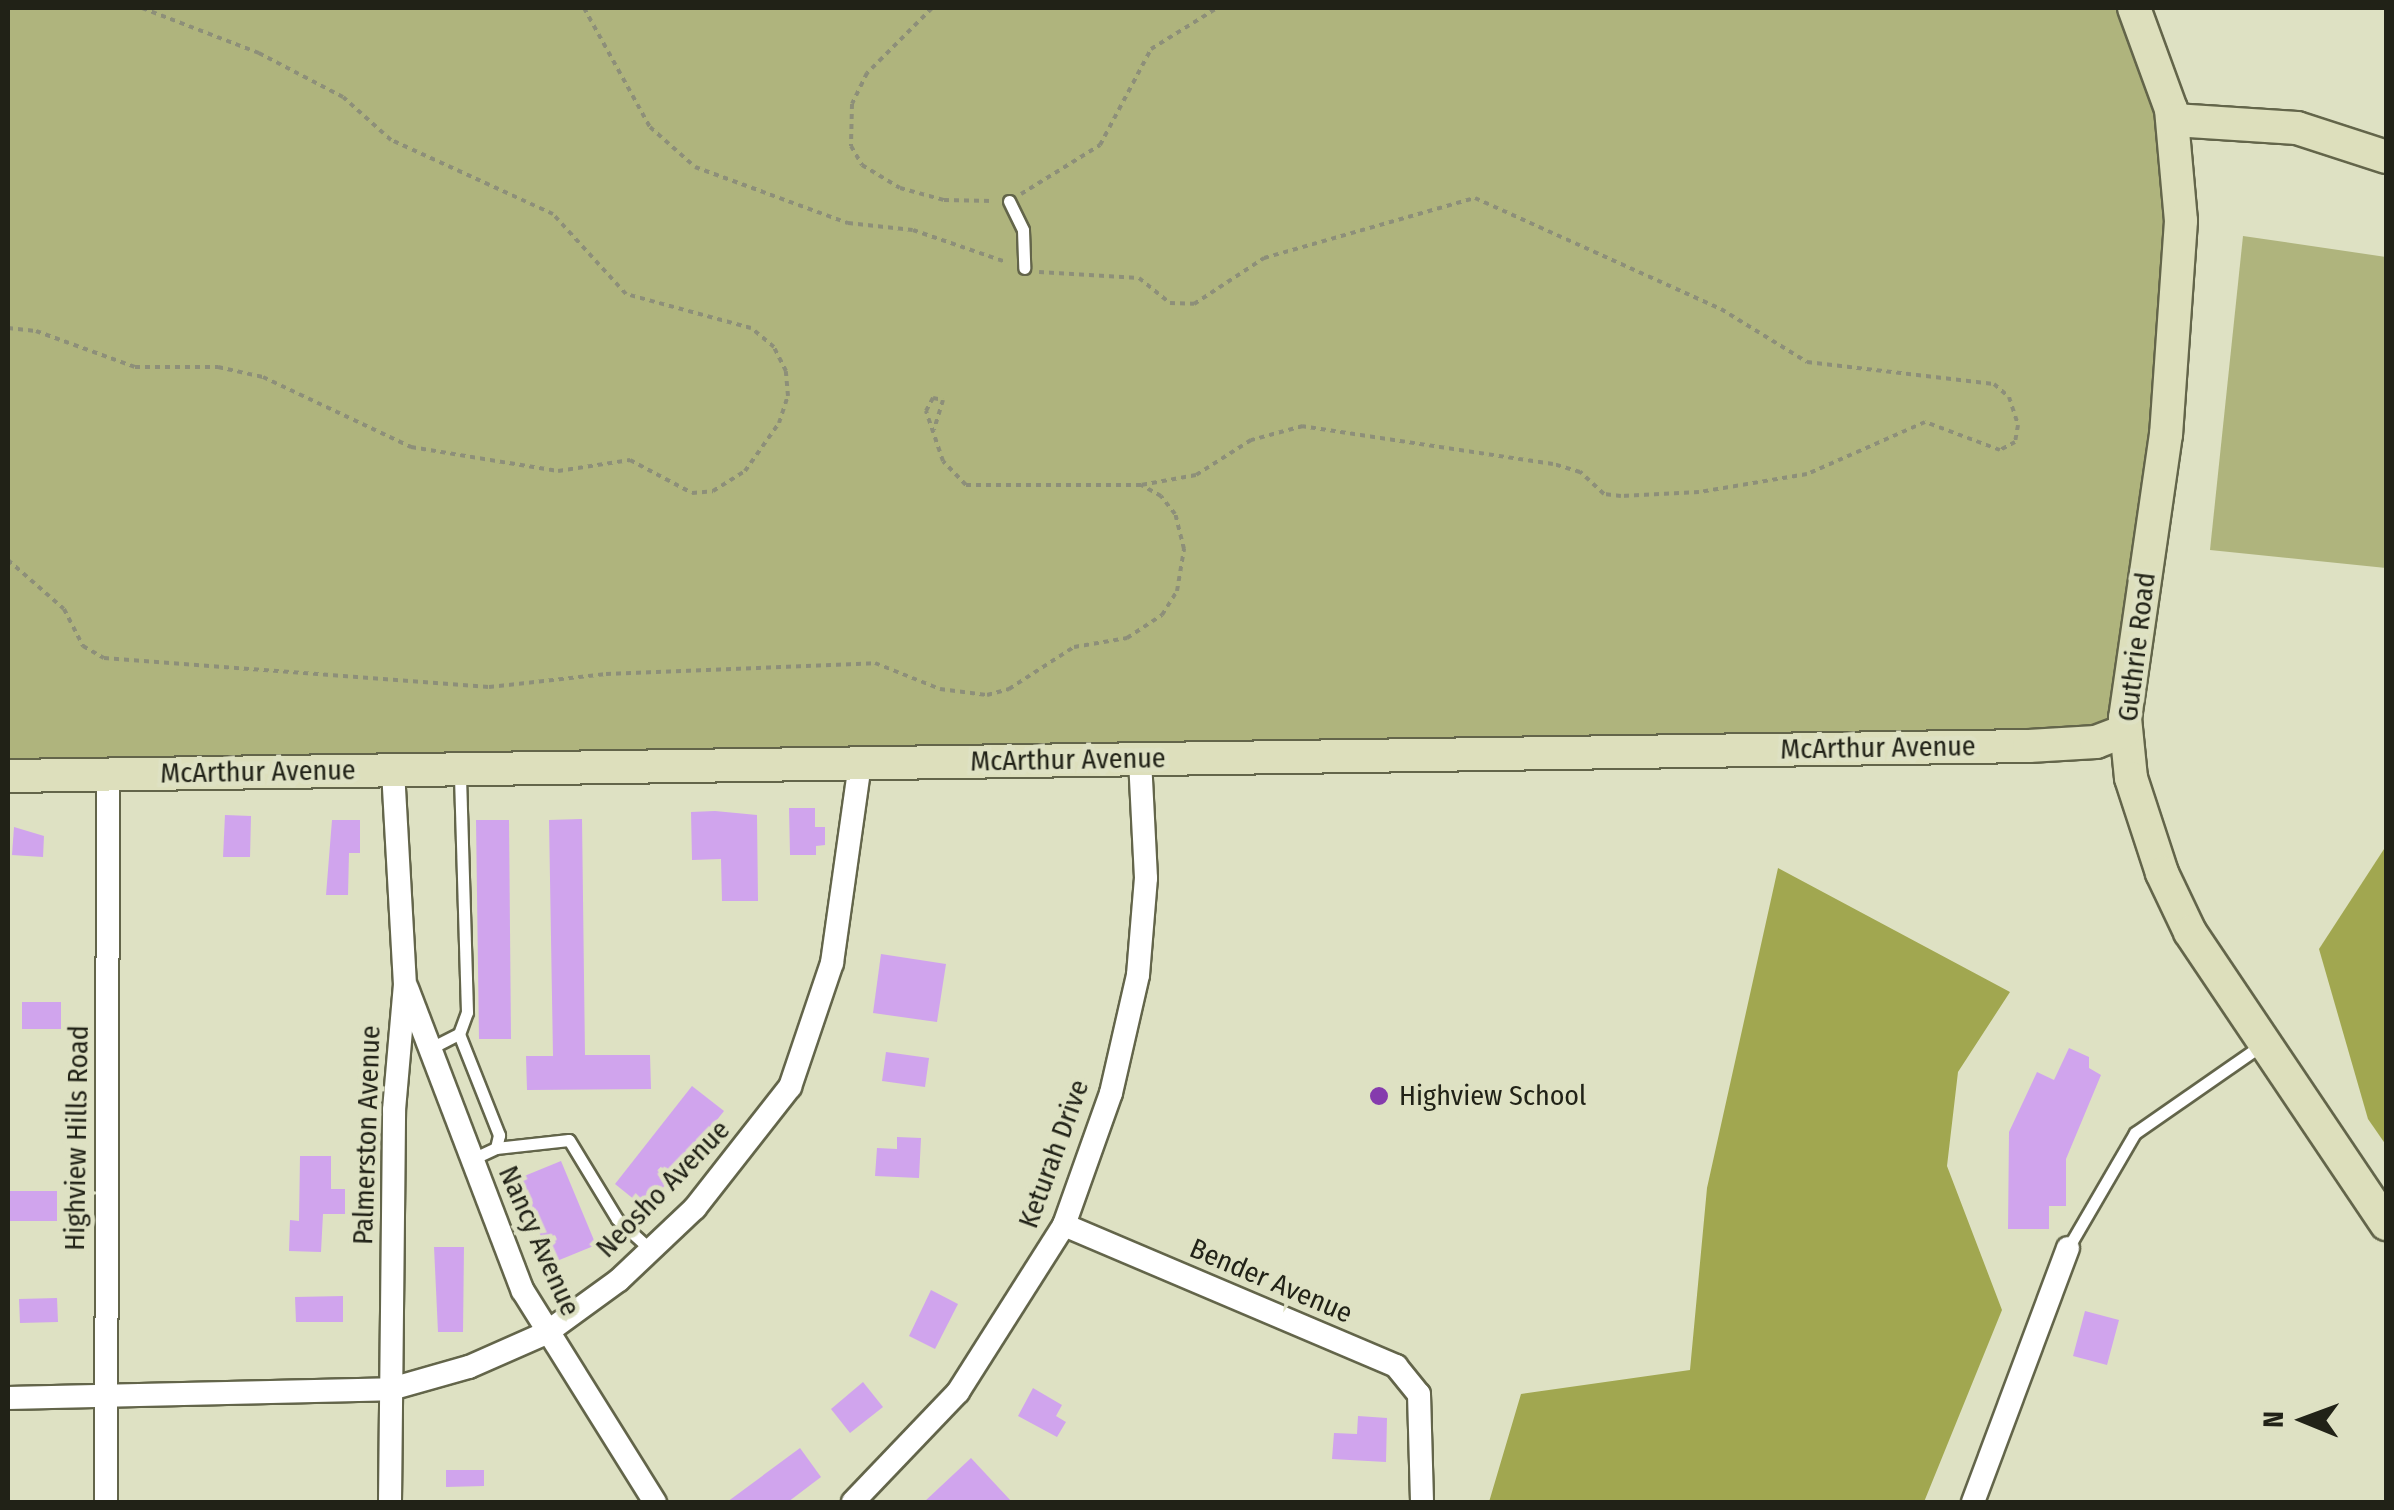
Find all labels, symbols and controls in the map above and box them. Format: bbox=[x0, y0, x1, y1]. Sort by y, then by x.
street label: Guthrie Road bbox=[2111, 571, 2163, 723]
street label: McArthur Avenue bbox=[1780, 729, 1976, 767]
street label: McArthur Avenue bbox=[970, 741, 1166, 779]
street label: McArthur Avenue bbox=[160, 753, 356, 791]
street label: Highview Hills Road bbox=[58, 1025, 96, 1251]
street label: Palmerston Avenue bbox=[346, 1025, 388, 1245]
street label: Keturah Drive bbox=[1012, 1075, 1096, 1233]
place label: Highview School bbox=[1399, 1079, 1586, 1113]
marker: Highview School bbox=[1368, 1085, 1390, 1107]
street label: Neosho Avenue bbox=[589, 1113, 737, 1265]
street label: Nancy Avenue bbox=[491, 1161, 587, 1321]
street label: Bender Avenue bbox=[1185, 1232, 1357, 1330]
north arrow bbox=[2254, 1370, 2354, 1470]
text: N bbox=[2257, 1411, 2290, 1428]

